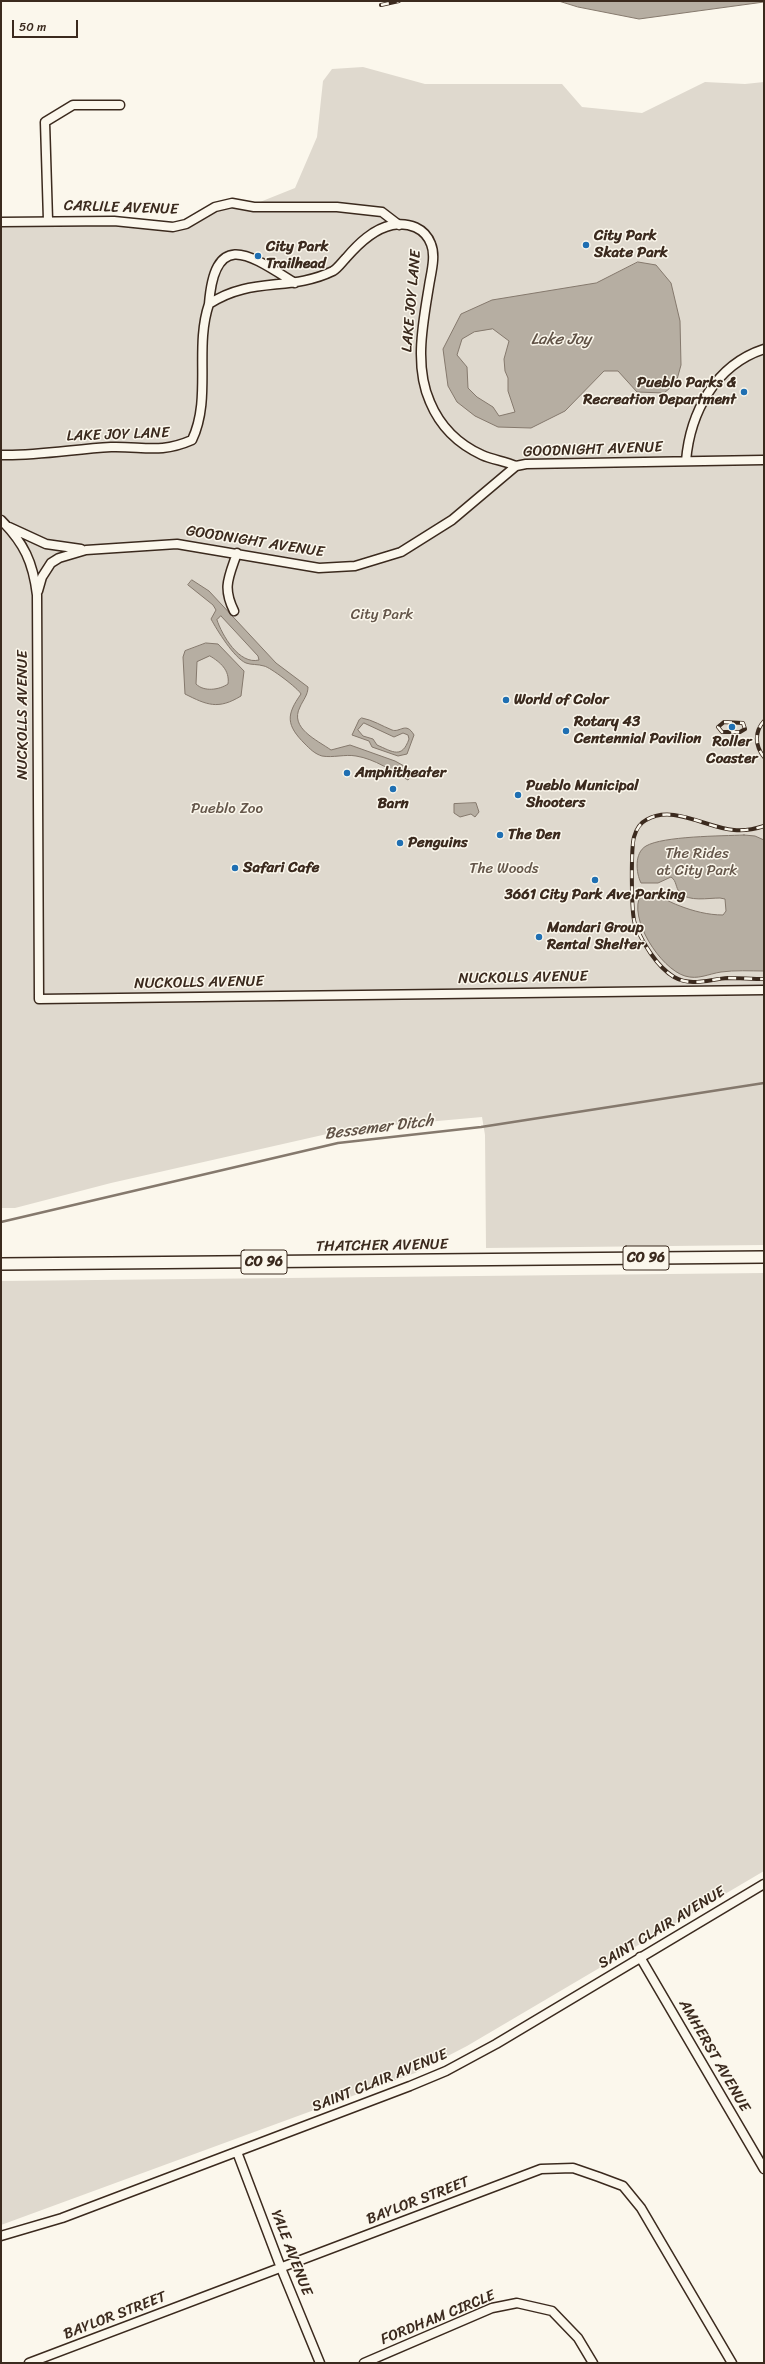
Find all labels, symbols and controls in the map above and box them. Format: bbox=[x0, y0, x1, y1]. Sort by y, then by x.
scale bar bbox=[14, 12, 80, 38]
text: 50 m bbox=[19, 16, 46, 38]
street label: CARLILE AVENUE bbox=[63, 197, 179, 219]
place label: City Park Skate Park bbox=[594, 227, 668, 262]
place label: City Park Trailhead bbox=[266, 238, 328, 273]
marker: City Park Skate Park bbox=[581, 240, 591, 250]
street label: LAKE JOY LANE bbox=[399, 249, 425, 353]
marker: City Park Trailhead bbox=[253, 251, 263, 261]
water label: Lake Joy bbox=[531, 330, 591, 350]
place label: Pueblo Parks & Recreation Department bbox=[583, 374, 736, 409]
marker: Pueblo Parks & Recreation Department bbox=[739, 387, 749, 397]
street label: LAKE JOY LANE bbox=[66, 424, 170, 446]
street label: GOODNIGHT AVENUE bbox=[523, 439, 663, 461]
street label: GOODNIGHT AVENUE bbox=[185, 522, 325, 562]
park label: City Park bbox=[351, 606, 413, 624]
street label: NUCKOLLS AVENUE bbox=[14, 650, 32, 780]
place label: World of Color bbox=[514, 691, 609, 709]
marker: World of Color bbox=[501, 695, 511, 705]
place label: Rotary 43 Centennial Pavilion bbox=[574, 713, 701, 748]
marker: Roller Coaster bbox=[727, 722, 737, 732]
marker: Rotary 43 Centennial Pavilion bbox=[561, 726, 571, 736]
place label: Roller Coaster bbox=[706, 733, 758, 768]
place label: Amphitheater bbox=[355, 764, 446, 782]
marker: Amphitheater bbox=[342, 768, 352, 778]
place label: Pueblo Municipal Shooters bbox=[526, 777, 639, 812]
marker: Barn bbox=[388, 784, 398, 794]
marker: Pueblo Municipal Shooters bbox=[513, 790, 523, 800]
place label: Barn bbox=[377, 795, 409, 813]
park label: Pueblo Zoo bbox=[191, 800, 263, 818]
place label: The Den bbox=[508, 826, 561, 844]
marker: The Den bbox=[495, 830, 505, 840]
place label: Penguins bbox=[408, 834, 468, 852]
marker: Penguins bbox=[395, 838, 405, 848]
park label: The Rides at City Park bbox=[657, 845, 737, 880]
place label: Safari Cafe bbox=[243, 859, 320, 877]
park label: The Woods bbox=[469, 860, 539, 878]
marker: Safari Cafe bbox=[230, 863, 240, 873]
marker: 3661 City Park Ave Parking bbox=[590, 875, 600, 885]
place label: 3661 City Park Ave Parking bbox=[504, 886, 686, 904]
place label: Mandari Group Rental Shelter bbox=[547, 919, 644, 954]
marker: Mandari Group Rental Shelter bbox=[534, 932, 544, 942]
street label: NUCKOLLS AVENUE bbox=[458, 968, 588, 988]
street label: NUCKOLLS AVENUE bbox=[134, 973, 264, 993]
water label: Bessemer Ditch bbox=[324, 1112, 434, 1144]
street label: THATCHER AVENUE bbox=[316, 1236, 448, 1256]
road number: CO 96 bbox=[623, 1246, 669, 1270]
road number: CO 96 bbox=[241, 1250, 287, 1274]
street label: SAINT CLAIR AVENUE bbox=[595, 1883, 729, 1973]
street label: AMHERST AVENUE bbox=[675, 1997, 753, 2115]
street label: SAINT CLAIR AVENUE bbox=[309, 2046, 451, 2116]
street label: BAYLOR STREET bbox=[364, 2173, 472, 2229]
street label: YALE AVENUE bbox=[266, 2208, 316, 2298]
street label: FORDHAM CIRCLE bbox=[378, 2287, 498, 2349]
street label: BAYLOR STREET bbox=[61, 2288, 169, 2344]

